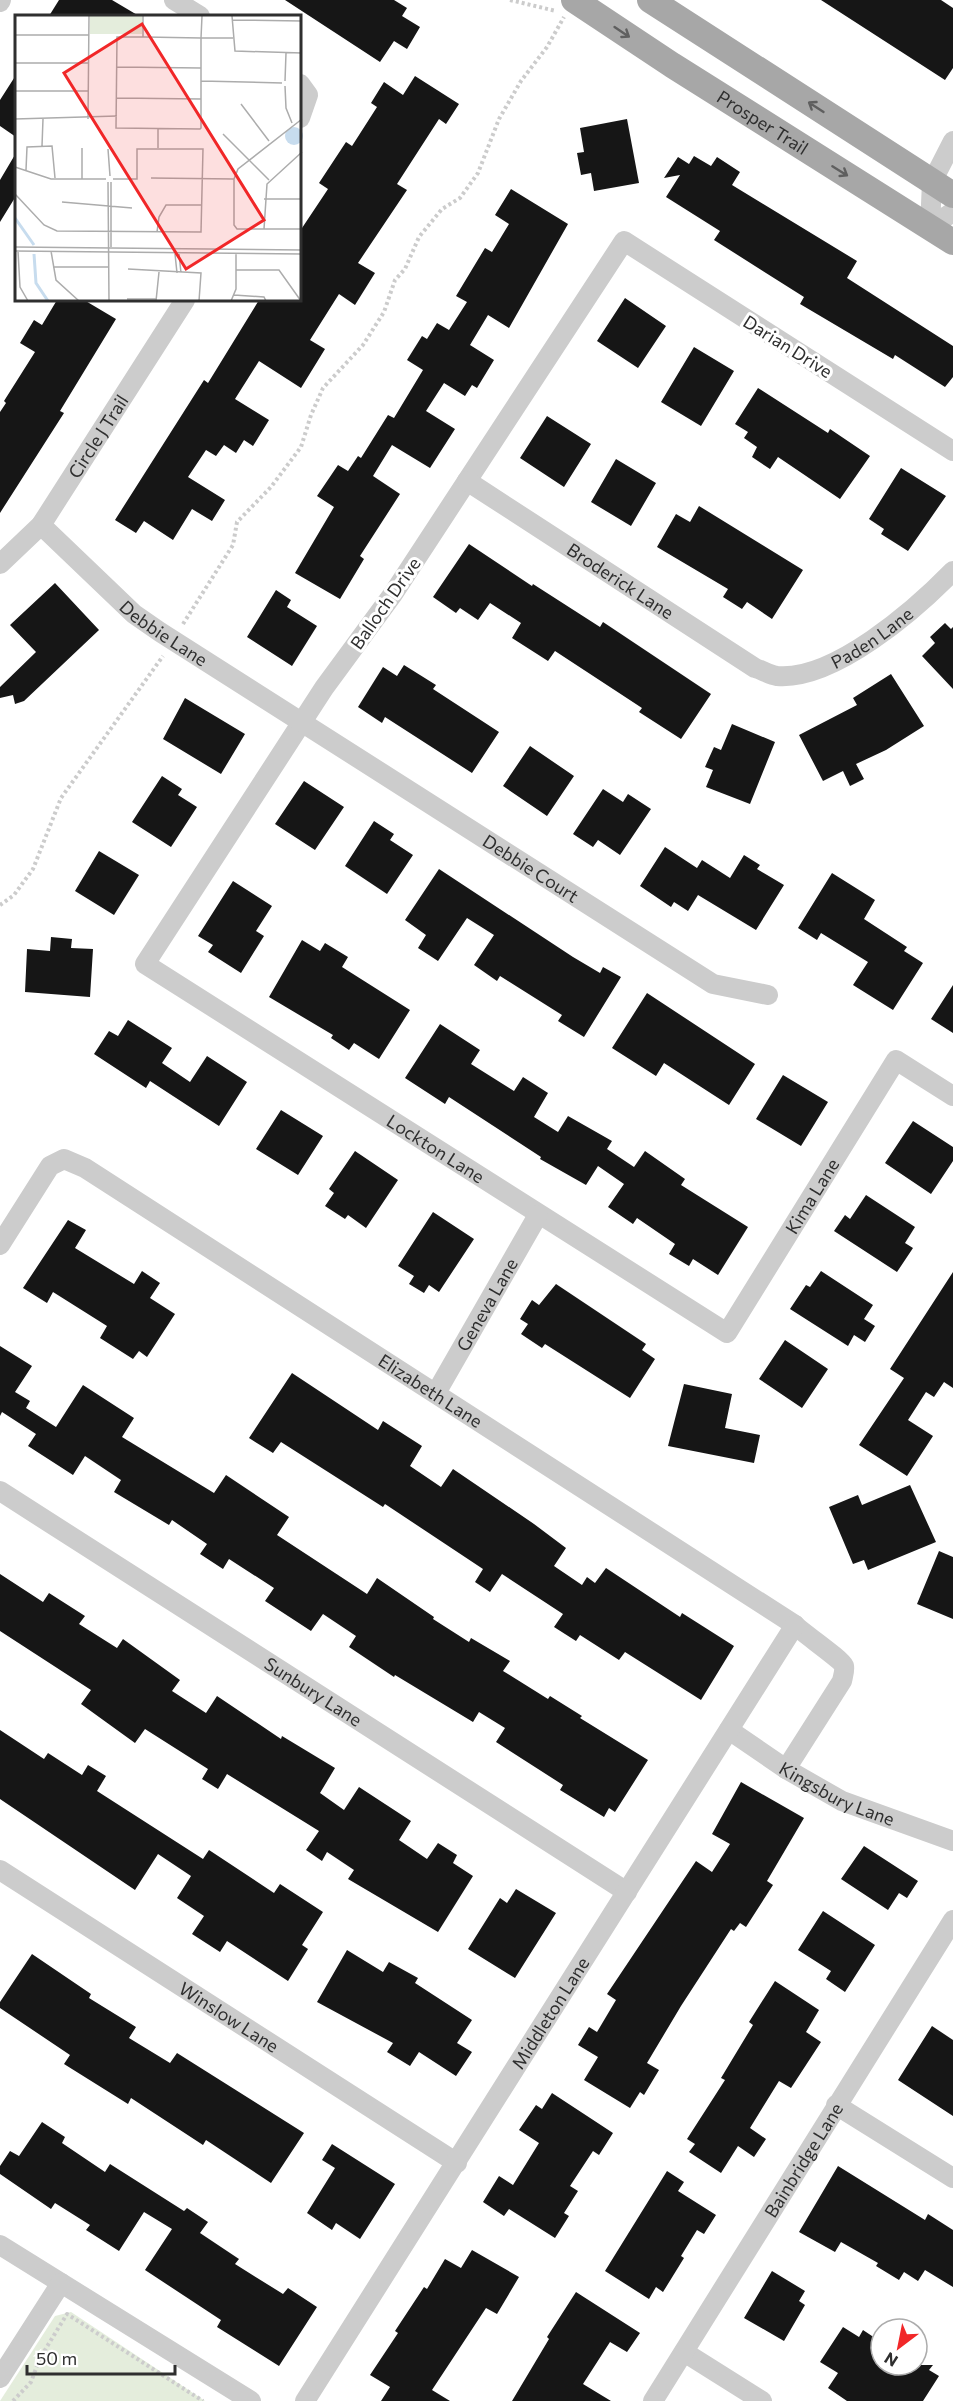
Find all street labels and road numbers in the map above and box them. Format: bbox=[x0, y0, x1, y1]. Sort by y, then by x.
street label: Prosper Trail bbox=[713, 85, 813, 159]
street label: Darian Drive bbox=[739, 310, 837, 382]
street label: Circle J Trail bbox=[63, 390, 133, 482]
street label: Broderick Lane bbox=[563, 538, 678, 623]
street label: Balloch Drive bbox=[345, 553, 425, 653]
street label: Debbie Lane bbox=[115, 595, 212, 670]
street label: Paden Lane bbox=[827, 602, 917, 673]
street label: Debbie Court bbox=[479, 829, 583, 907]
street label: Lockton Lane bbox=[383, 1109, 489, 1187]
street label: Kima Lane bbox=[780, 1154, 844, 1238]
street label: Geneva Lane bbox=[451, 1254, 522, 1355]
street label: Elizabeth Lane bbox=[375, 1349, 487, 1432]
street label: Sunbury Lane bbox=[261, 1652, 366, 1731]
street label: Kingsbury Lane bbox=[776, 1757, 898, 1830]
street label: Middleton Lane bbox=[507, 1953, 594, 2073]
street label: Winslow Lane bbox=[175, 1977, 283, 2057]
street label: Bainbridge Lane bbox=[759, 2099, 847, 2221]

